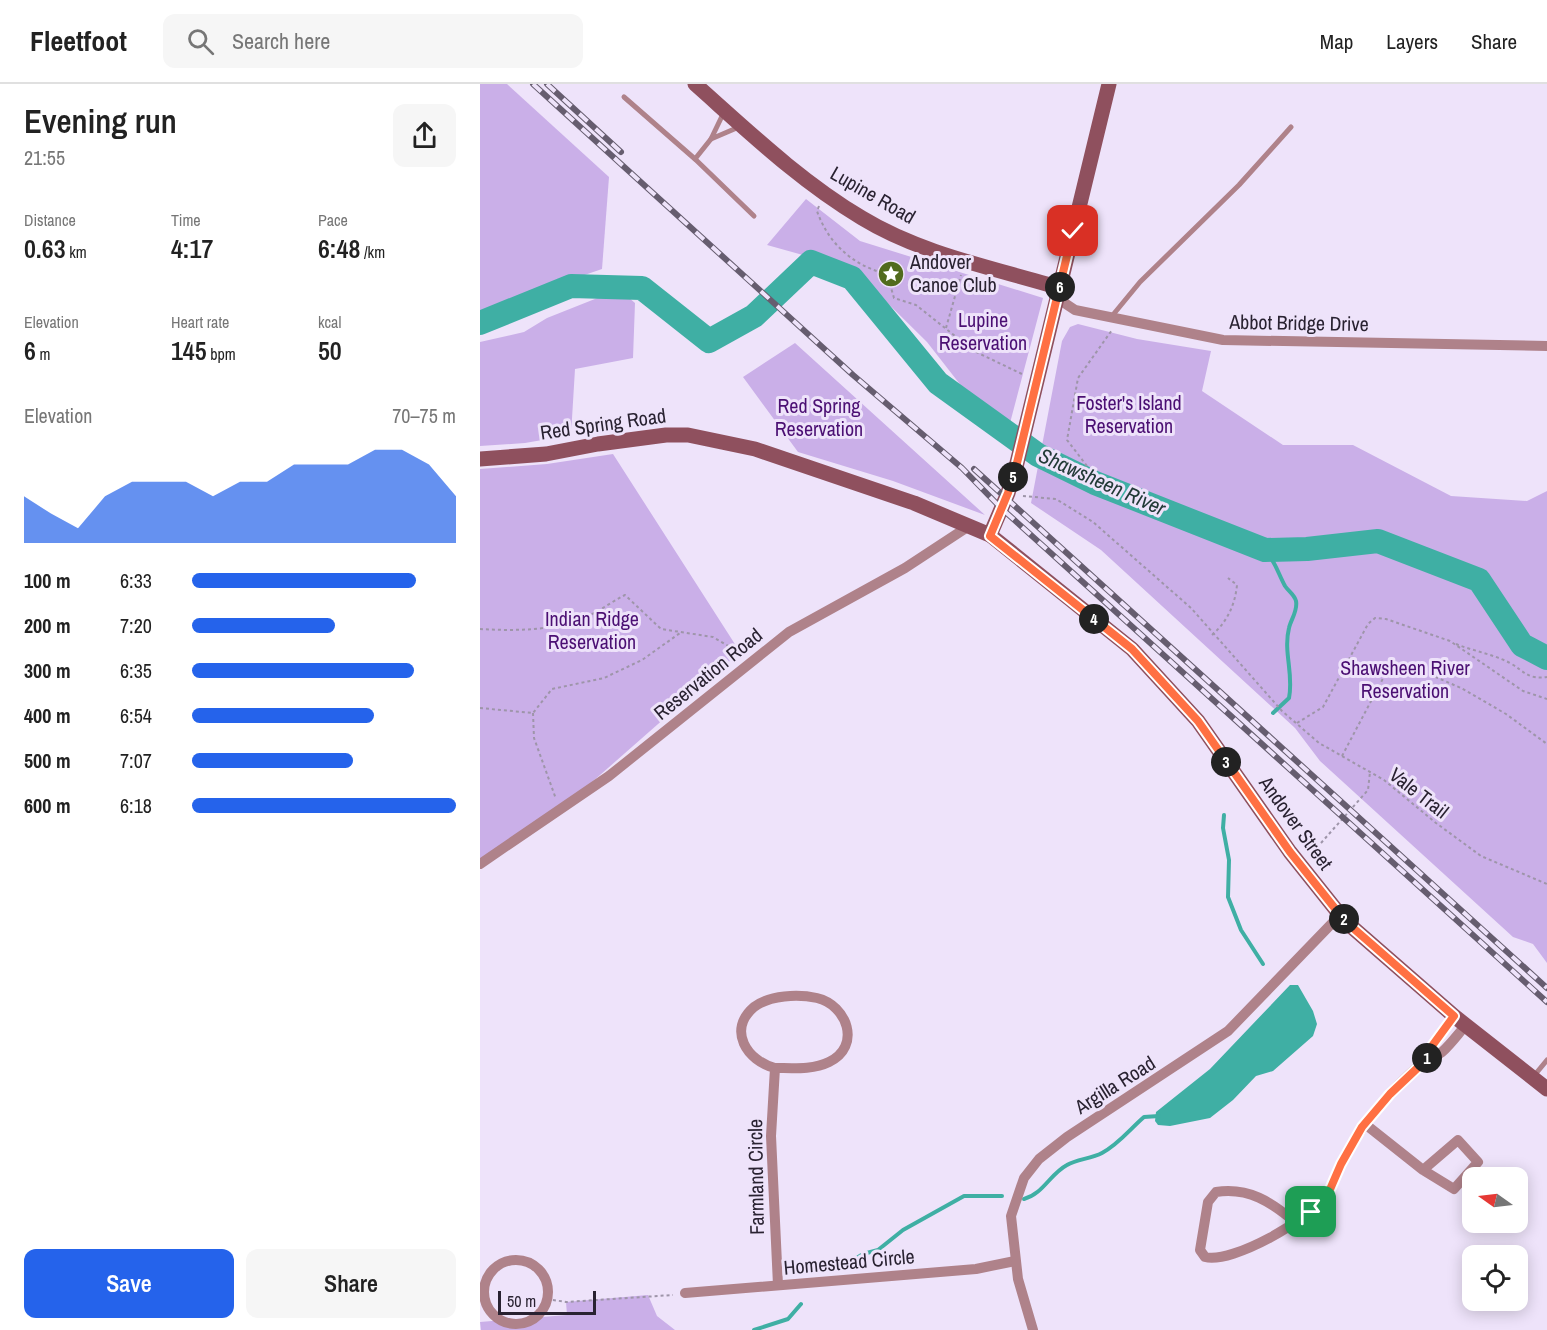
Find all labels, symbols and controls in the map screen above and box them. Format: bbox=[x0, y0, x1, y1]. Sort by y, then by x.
search box bbox=[163, 14, 583, 68]
text: Fleetfoot bbox=[30, 22, 127, 60]
icon: search bbox=[184, 25, 217, 58]
text: Search here bbox=[232, 26, 330, 56]
text: Map bbox=[1320, 27, 1353, 56]
text: Layers bbox=[1386, 27, 1438, 56]
text: Share bbox=[1471, 27, 1517, 56]
text: Evening run bbox=[24, 99, 177, 143]
button: share bbox=[393, 104, 456, 167]
text: 21:55 bbox=[24, 144, 65, 171]
street label: Lupine Road bbox=[826, 159, 921, 230]
pin bbox=[1047, 205, 1098, 256]
text: Distance bbox=[24, 209, 76, 231]
text: Time bbox=[171, 209, 201, 231]
text: Pace bbox=[318, 209, 348, 231]
icon: check bbox=[1056, 214, 1089, 247]
text: 0.63 bbox=[24, 231, 66, 266]
text: 4:17 bbox=[171, 231, 213, 266]
text: 6:48 bbox=[318, 231, 360, 266]
text: km bbox=[66, 241, 87, 263]
text: /km bbox=[360, 241, 385, 263]
place label: Andover Canoe Club bbox=[909, 248, 997, 298]
place icon: Andover Canoe Club bbox=[876, 259, 906, 289]
pin: 6 bbox=[1045, 272, 1075, 302]
text: 6 bbox=[1056, 276, 1064, 298]
park label: Lupine Reservation bbox=[939, 306, 1027, 356]
street label: Abbot Bridge Drive bbox=[1228, 308, 1369, 337]
text: Elevation bbox=[24, 311, 79, 333]
text: Heart rate bbox=[171, 311, 229, 333]
text: kcal bbox=[318, 311, 341, 333]
text: 6 bbox=[24, 333, 36, 368]
text: 145 bbox=[171, 333, 207, 368]
text: 50 bbox=[318, 333, 342, 368]
text: m bbox=[36, 343, 50, 365]
text: bpm bbox=[207, 343, 236, 365]
park label: Foster's Island Reservation bbox=[1076, 389, 1182, 439]
park label: Red Spring Reservation bbox=[775, 392, 863, 442]
street label: Red Spring Road bbox=[538, 401, 668, 446]
text: Elevation bbox=[24, 402, 92, 429]
text: 70–75 m bbox=[392, 402, 456, 429]
water label: Shawsheen River bbox=[1034, 441, 1171, 523]
pin: 5 bbox=[998, 462, 1028, 492]
text: 5 bbox=[1009, 466, 1017, 488]
text: 100 m bbox=[24, 567, 71, 594]
text: 6:33 bbox=[120, 567, 152, 594]
pin: 4 bbox=[1079, 604, 1109, 634]
park label: Indian Ridge Reservation bbox=[545, 605, 639, 655]
text: 4 bbox=[1090, 608, 1098, 630]
text: 200 m bbox=[24, 612, 71, 639]
text: 7:20 bbox=[120, 612, 152, 639]
street label: Reservation Road bbox=[648, 622, 768, 726]
park label: Shawsheen River Reservation bbox=[1340, 654, 1470, 704]
text: 300 m bbox=[24, 657, 71, 684]
text: 6:35 bbox=[120, 657, 152, 684]
text: 400 m bbox=[24, 702, 71, 729]
text: 6:54 bbox=[120, 702, 152, 729]
text: 500 m bbox=[24, 747, 71, 774]
text: 7:07 bbox=[120, 747, 152, 774]
pin: 3 bbox=[1211, 747, 1241, 777]
text: 3 bbox=[1222, 751, 1230, 773]
street label: Vale Trail bbox=[1384, 761, 1454, 824]
street label: Andover Street bbox=[1253, 770, 1340, 875]
text: 600 m bbox=[24, 792, 71, 819]
text: 6:18 bbox=[120, 792, 152, 819]
pin: 2 bbox=[1329, 904, 1359, 934]
text: 2 bbox=[1340, 908, 1348, 930]
pin: 1 bbox=[1412, 1043, 1442, 1073]
text: 1 bbox=[1423, 1047, 1431, 1069]
street label: Argilla Road bbox=[1068, 1049, 1160, 1120]
street label: Farmland Circle bbox=[741, 1119, 770, 1235]
north arrow bbox=[1462, 1167, 1528, 1233]
map controls bbox=[1462, 1167, 1528, 1311]
pin bbox=[1285, 1186, 1336, 1237]
icon: arrive bbox=[1294, 1195, 1327, 1228]
street label: Homestead Circle bbox=[782, 1242, 916, 1281]
button: locate bbox=[1462, 1245, 1528, 1311]
button: Save bbox=[24, 1249, 234, 1318]
button: Share bbox=[246, 1249, 456, 1318]
scale bar bbox=[498, 1288, 596, 1316]
text: 50 m bbox=[507, 1290, 536, 1312]

